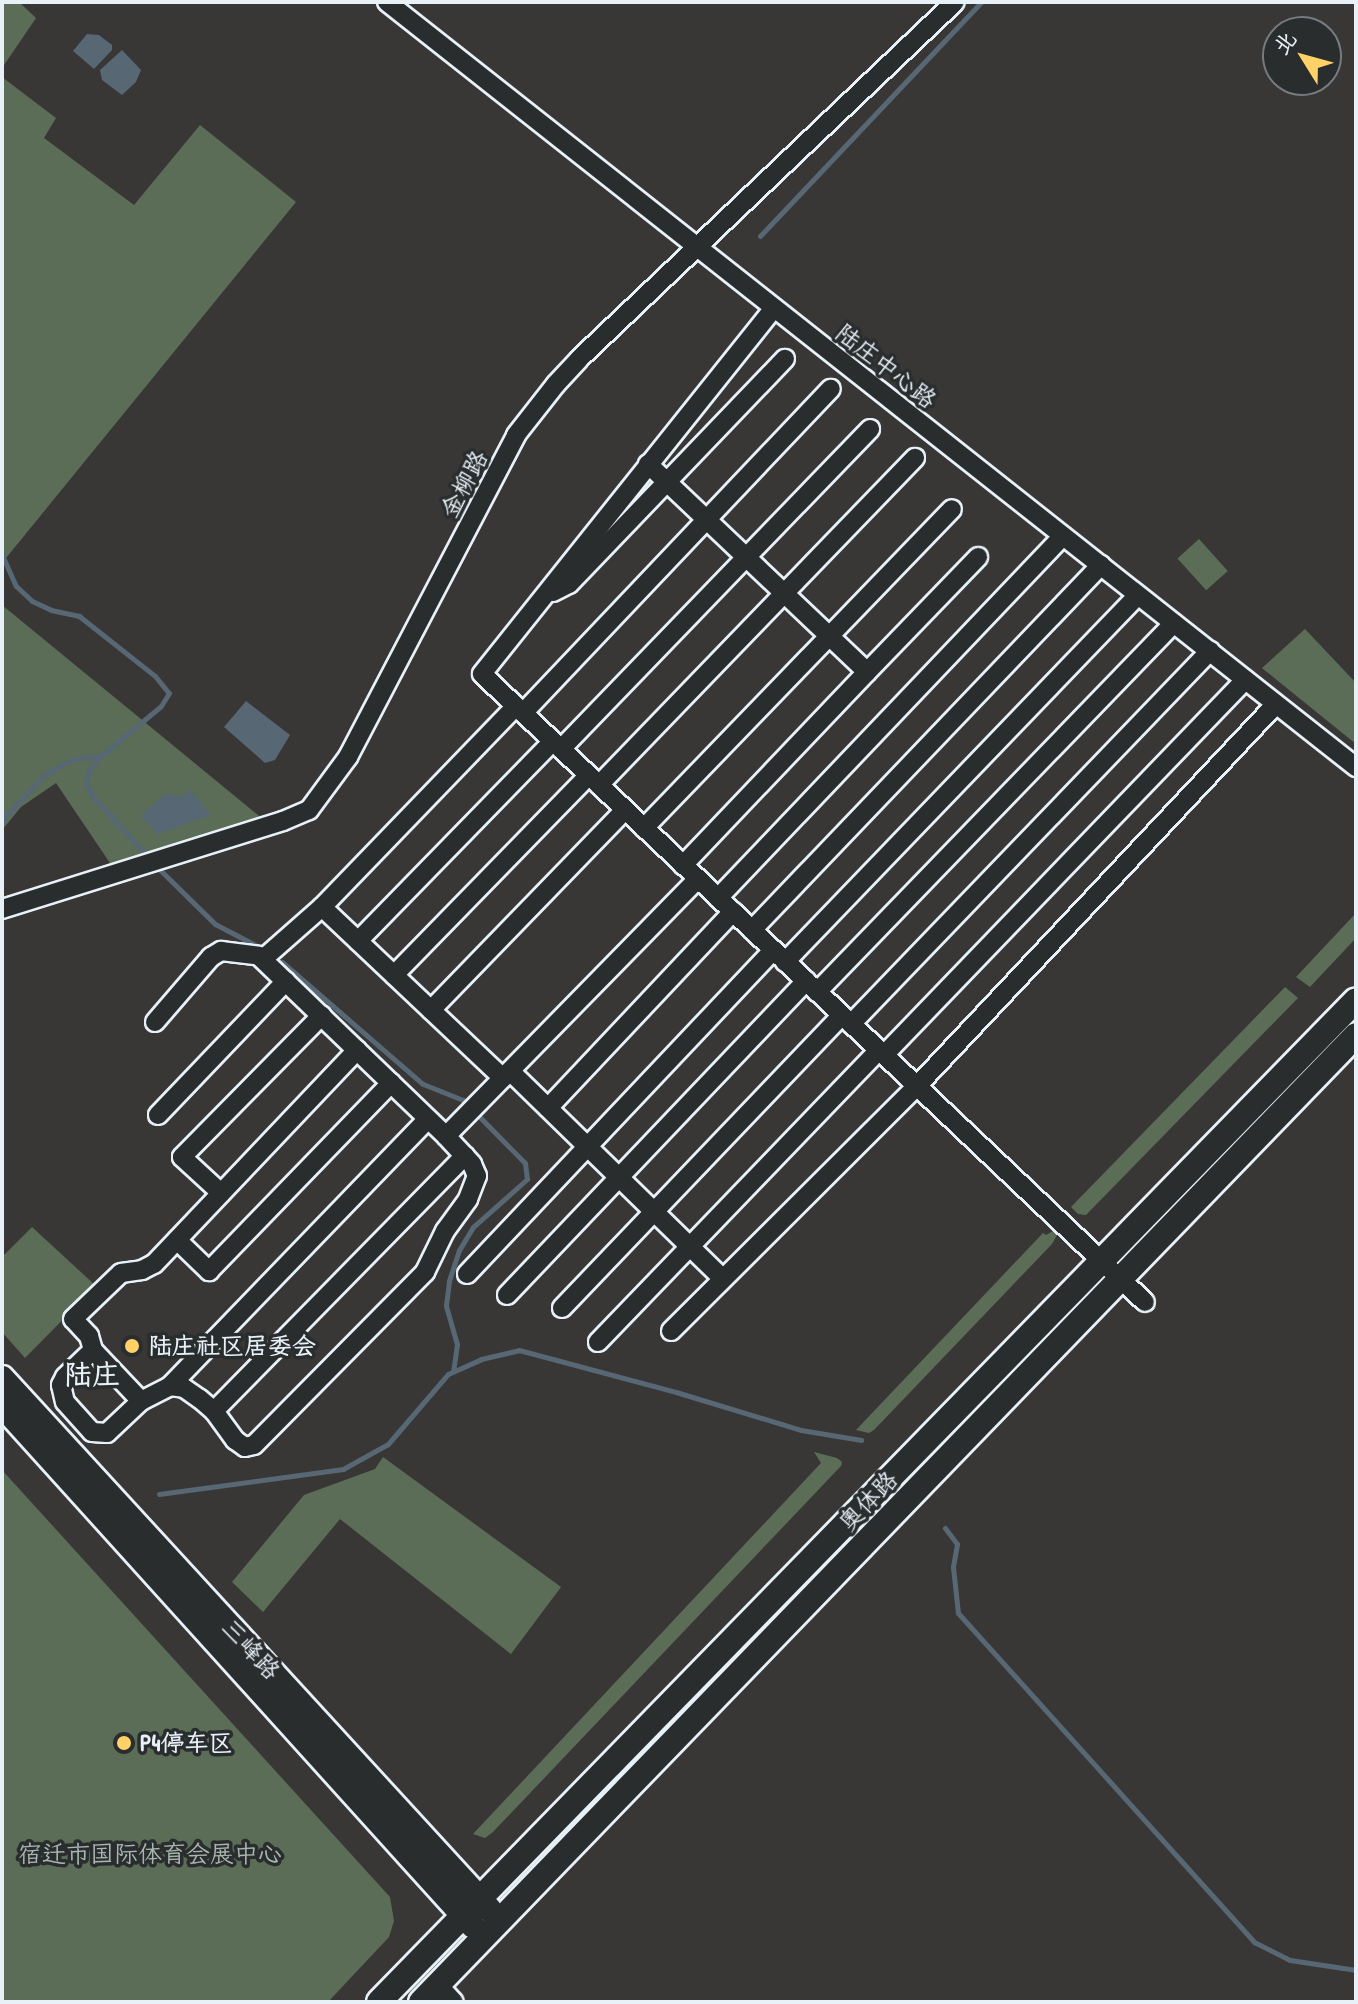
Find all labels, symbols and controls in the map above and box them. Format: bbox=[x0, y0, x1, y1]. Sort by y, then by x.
north arrow bbox=[1262, 16, 1342, 96]
text: 北 bbox=[1266, 25, 1303, 61]
street label: 陆庄中心路 bbox=[830, 318, 942, 414]
street label: 金柳路 bbox=[434, 445, 494, 523]
place label: 陆庄社区居委会 bbox=[148, 1332, 316, 1360]
marker: 陆庄社区居委会 bbox=[123, 1337, 141, 1355]
district label: 陆庄 bbox=[64, 1357, 120, 1391]
street label: 奥体路 bbox=[833, 1465, 903, 1537]
street label: 三峰路 bbox=[216, 1613, 286, 1685]
place label: P4停车区 bbox=[140, 1729, 233, 1757]
marker: P4停车区 bbox=[115, 1734, 133, 1752]
park label: 宿迁市国际体育会展中心 bbox=[18, 1840, 282, 1868]

